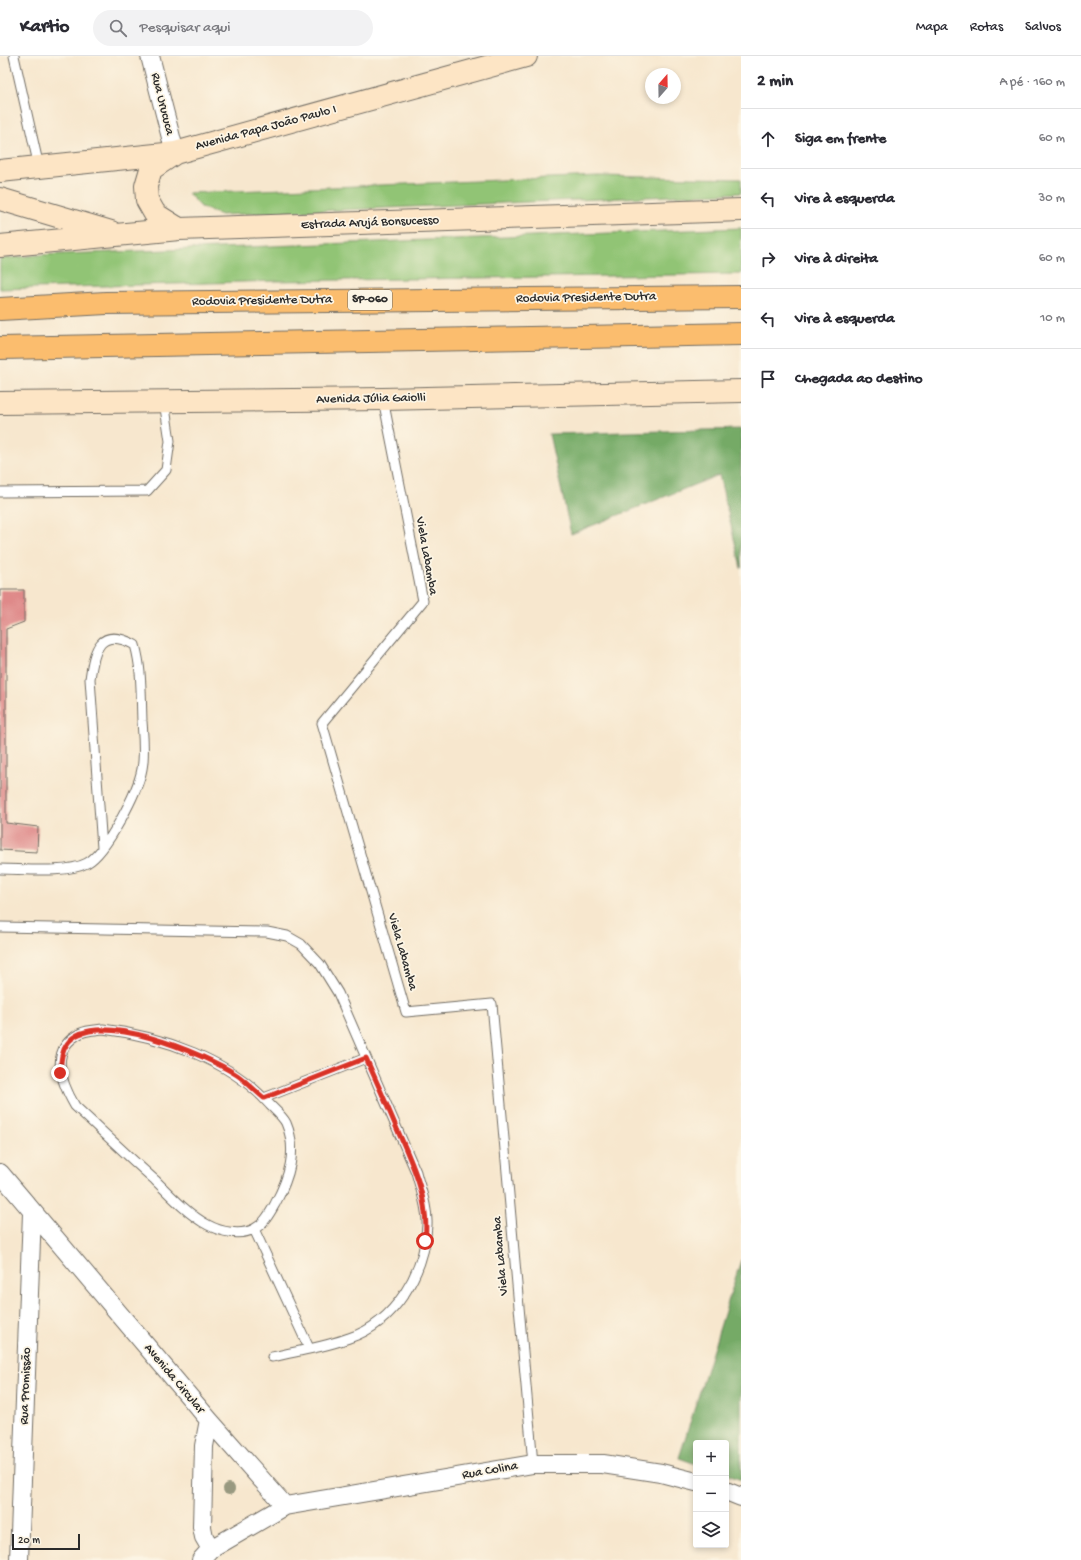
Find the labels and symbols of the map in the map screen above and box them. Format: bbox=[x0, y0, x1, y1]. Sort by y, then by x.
north arrow bbox=[645, 68, 681, 104]
street label: Rua Urucuca bbox=[147, 71, 177, 137]
street label: Avenida Papa João Paulo I bbox=[194, 102, 338, 154]
street label: Estrada Arujá Bonsucesso bbox=[301, 213, 440, 233]
street label: Rodovia Presidente Dutra bbox=[516, 289, 657, 307]
road number: SP-060 bbox=[348, 290, 392, 310]
street label: Rodovia Presidente Dutra bbox=[192, 292, 333, 310]
street label: Avenida Júlia Gaiolli bbox=[316, 391, 426, 407]
street label: Viela Labamba bbox=[412, 515, 440, 597]
street label: Viela Labamba bbox=[384, 911, 420, 993]
route end bbox=[51, 1064, 69, 1082]
street label: Viela Labamba bbox=[490, 1215, 512, 1297]
route start bbox=[416, 1232, 434, 1250]
street label: Avenida Circular bbox=[140, 1341, 209, 1418]
street label: Rua Promissão bbox=[17, 1347, 35, 1425]
street label: Rua Colina bbox=[461, 1459, 520, 1483]
scale bar bbox=[12, 1532, 80, 1551]

